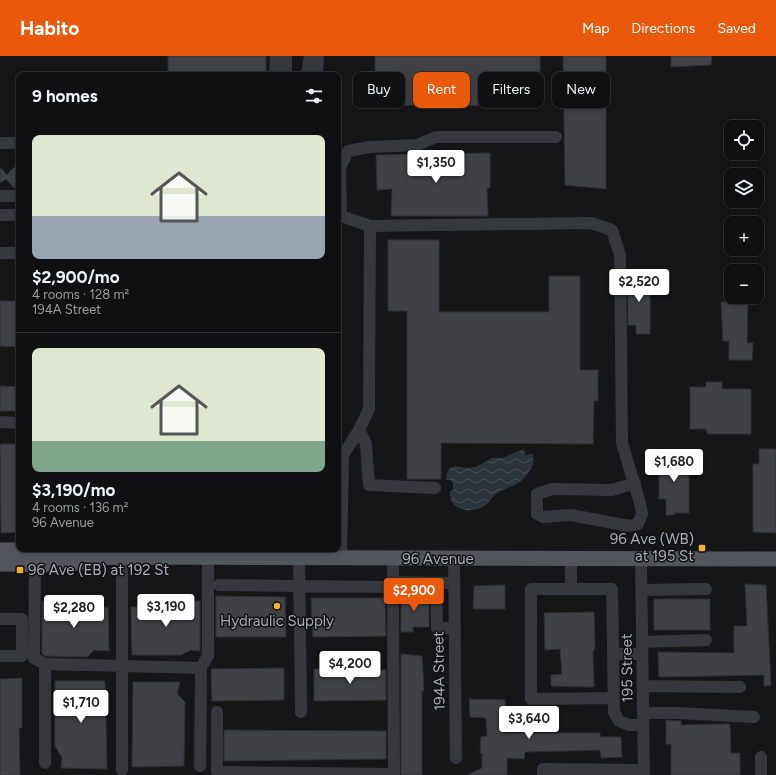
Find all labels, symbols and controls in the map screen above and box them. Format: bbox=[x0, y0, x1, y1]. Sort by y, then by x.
text: Habito bbox=[20, 17, 79, 40]
text: Map bbox=[582, 20, 610, 37]
text: Directions bbox=[632, 20, 695, 37]
text: Saved bbox=[717, 20, 756, 37]
chip: Buy bbox=[353, 72, 405, 108]
chip: Rent bbox=[413, 72, 470, 108]
chip: Filters bbox=[478, 72, 544, 108]
chip: New bbox=[552, 72, 610, 108]
icon: filters bbox=[303, 85, 325, 107]
text: 9 homes bbox=[32, 86, 98, 106]
map controls bbox=[724, 120, 764, 304]
button: locate bbox=[724, 120, 764, 160]
pin: $1,350 bbox=[403, 150, 469, 184]
text: $1,350 bbox=[416, 155, 456, 170]
icon: home bbox=[143, 161, 215, 233]
button: layers bbox=[724, 168, 764, 208]
button: + bbox=[724, 216, 764, 256]
button: − bbox=[724, 264, 764, 304]
text: $2,900/mo bbox=[32, 267, 120, 287]
pin: $2,520 bbox=[606, 269, 672, 303]
text: $2,520 bbox=[618, 274, 660, 289]
text: 4 rooms · 128 m² bbox=[32, 287, 129, 302]
text: 194A Street bbox=[32, 302, 101, 317]
icon: home bbox=[143, 374, 215, 446]
pin: $1,680 bbox=[641, 449, 707, 483]
text: $1,680 bbox=[654, 454, 694, 469]
text: $3,190/mo bbox=[32, 480, 115, 500]
text: 4 rooms · 136 m² bbox=[32, 500, 128, 515]
text: 96 Avenue bbox=[32, 515, 94, 530]
place label: 96 Ave (WB) at 195 St bbox=[610, 530, 694, 565]
marker: 96 Ave (WB) at 195 St bbox=[697, 543, 707, 553]
street label: 96 Avenue bbox=[402, 550, 474, 568]
place label: 96 Ave (EB) at 192 St bbox=[28, 561, 170, 579]
marker: 96 Ave (EB) at 192 St bbox=[15, 565, 25, 575]
pin: $2,900 bbox=[381, 578, 447, 612]
text: $2,900 bbox=[393, 583, 435, 598]
pin: $3,190 bbox=[133, 594, 199, 628]
pin: $2,280 bbox=[41, 595, 107, 629]
text: $3,190 bbox=[146, 599, 186, 614]
text: $2,280 bbox=[53, 600, 95, 615]
marker: Hydraulic Supply bbox=[272, 601, 282, 611]
place label: Hydraulic Supply bbox=[220, 612, 334, 630]
street label: 194A Street bbox=[429, 631, 449, 711]
street label: 195 Street bbox=[617, 633, 637, 703]
pin: $4,200 bbox=[317, 651, 383, 685]
text: $4,200 bbox=[328, 656, 372, 671]
pin: $1,710 bbox=[48, 690, 114, 724]
text: $1,710 bbox=[62, 695, 100, 710]
pin: $3,640 bbox=[496, 706, 562, 740]
text: $3,640 bbox=[508, 711, 550, 726]

